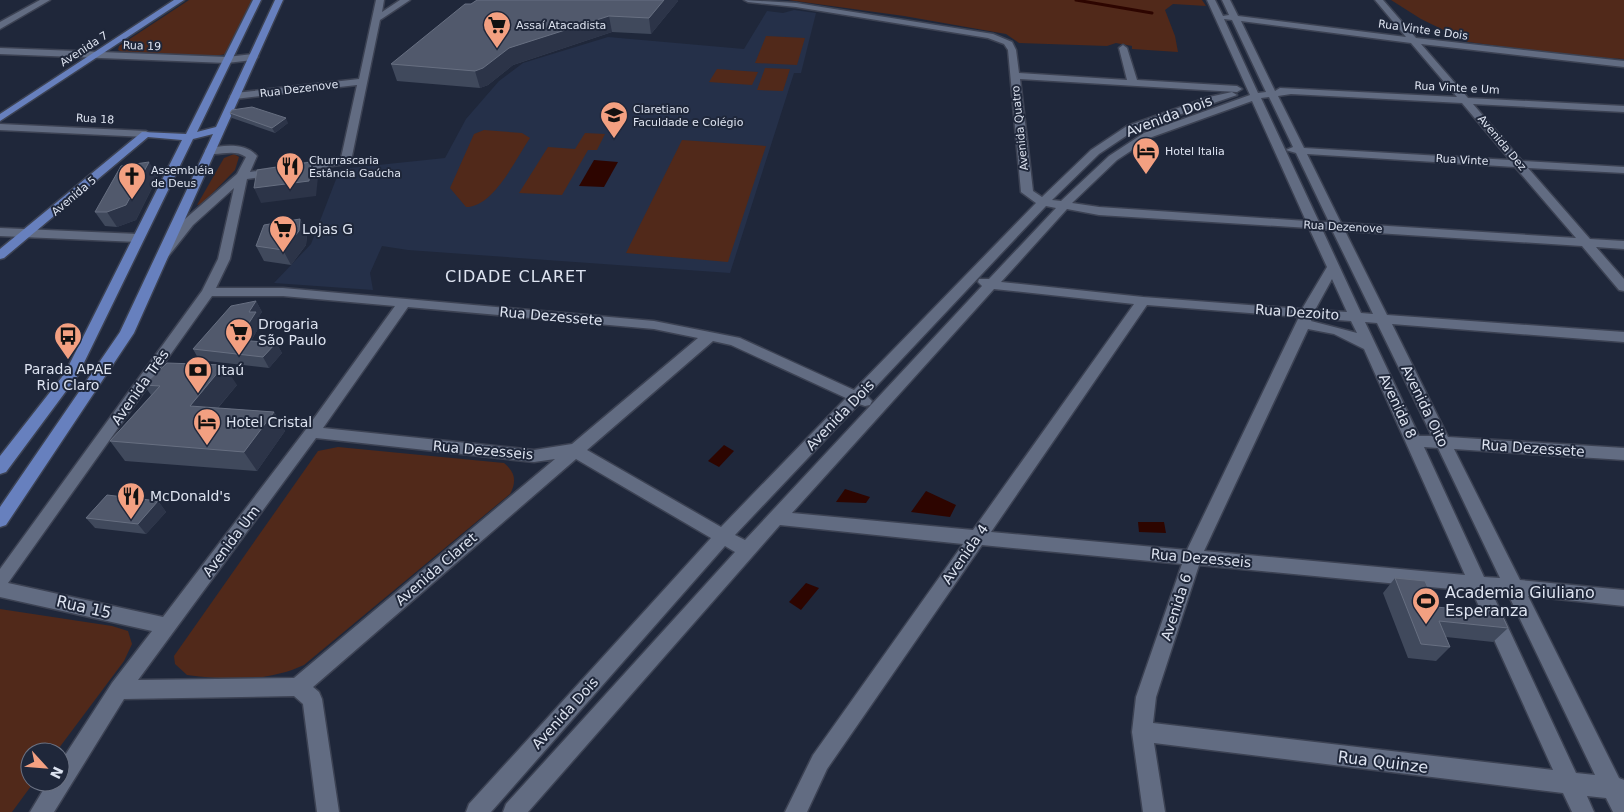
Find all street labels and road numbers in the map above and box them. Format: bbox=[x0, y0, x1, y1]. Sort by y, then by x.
street label: Rua Vinte e Dois bbox=[1377, 17, 1469, 43]
street label: Avenida 7 bbox=[58, 29, 110, 69]
street label: Rua 19 bbox=[123, 39, 161, 53]
street label: Rua Dezenove bbox=[259, 78, 339, 100]
street label: Rua Vinte e Um bbox=[1414, 79, 1500, 97]
street label: Avenida Quatro bbox=[1009, 85, 1031, 171]
street label: Avenida Dois bbox=[1124, 92, 1214, 140]
street label: Rua 18 bbox=[76, 112, 114, 126]
street label: Avenida Dez bbox=[1475, 113, 1529, 174]
street label: Rua Vinte bbox=[1435, 152, 1489, 168]
street label: Avenida 5 bbox=[49, 174, 99, 218]
street label: Rua Dezenove bbox=[1303, 218, 1383, 236]
street label: Rua Dezoito bbox=[1254, 301, 1340, 323]
street label: Rua Dezessete bbox=[499, 304, 603, 328]
street label: Avenida Três bbox=[108, 346, 172, 428]
street label: Avenida Oito bbox=[1398, 362, 1452, 450]
street label: Avenida 8 bbox=[1376, 371, 1420, 441]
street label: Avenida Dois bbox=[803, 377, 877, 453]
street label: Rua Dezessete bbox=[1481, 436, 1585, 460]
street label: Rua Dezesseis bbox=[432, 438, 534, 462]
street label: Avenida Um bbox=[199, 503, 263, 579]
street label: Avenida 4 bbox=[939, 521, 991, 587]
street label: Avenida Claret bbox=[392, 529, 480, 609]
street label: Rua Dezesseis bbox=[1150, 546, 1252, 570]
street label: Avenida 6 bbox=[1158, 572, 1194, 642]
street label: Rua 15 bbox=[55, 591, 113, 623]
street label: Avenida Dois bbox=[529, 674, 601, 752]
street label: Rua Quinze bbox=[1337, 747, 1429, 777]

